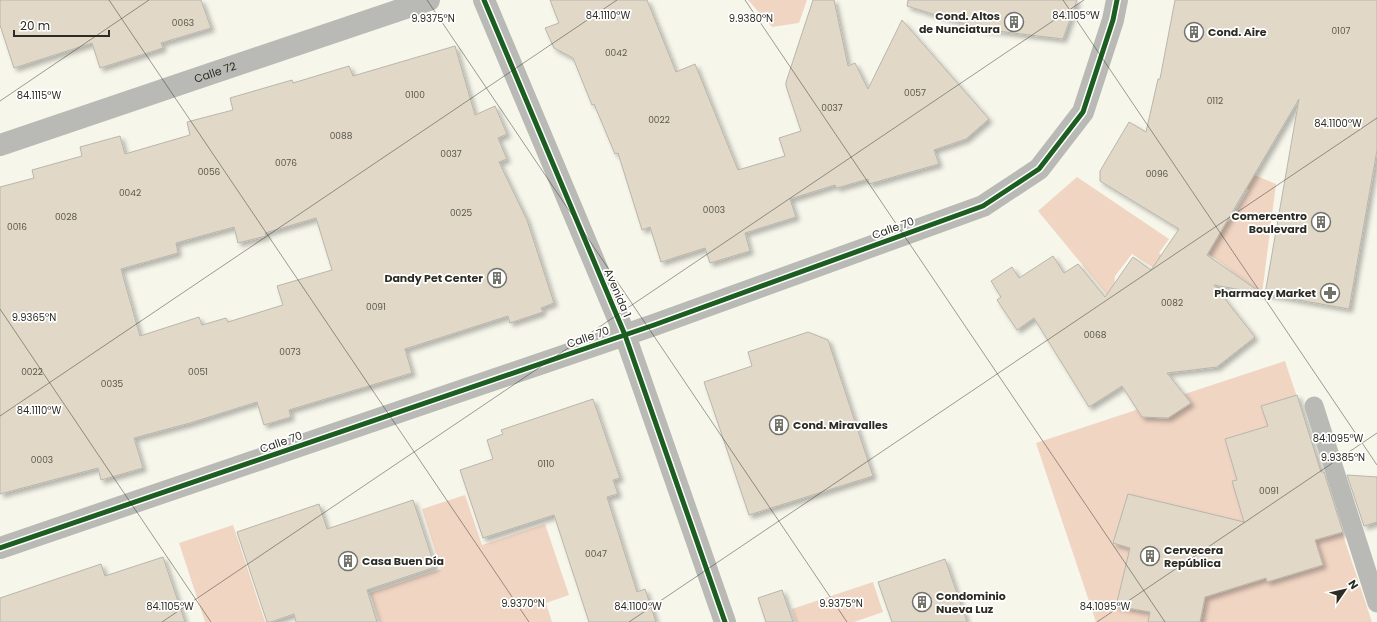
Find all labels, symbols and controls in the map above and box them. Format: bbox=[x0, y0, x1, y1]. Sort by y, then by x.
text: 84.1110°W bbox=[586, 8, 630, 23]
place label: Cond. Altos de Nunciatura bbox=[919, 8, 1000, 37]
text: 84.1105°W bbox=[1052, 8, 1100, 23]
text: 9.9375°N bbox=[411, 11, 455, 26]
text: 9.9380°N bbox=[729, 11, 773, 26]
building icon: Cond. Altos de Nunciatura bbox=[1003, 11, 1025, 33]
scale bar bbox=[14, 12, 109, 38]
text: 20 m bbox=[20, 17, 50, 34]
house number: 0063 bbox=[172, 17, 194, 29]
building icon: Cond. Aire bbox=[1183, 21, 1205, 43]
place label: Cond. Aire bbox=[1208, 24, 1267, 40]
house number: 0107 bbox=[1331, 25, 1351, 37]
house number: 0042 bbox=[605, 47, 627, 59]
street label: Calle 72 bbox=[192, 58, 238, 87]
house number: 0057 bbox=[904, 87, 926, 99]
text: 84.1115°W bbox=[17, 88, 61, 103]
house number: 0100 bbox=[405, 89, 425, 101]
house number: 0112 bbox=[1207, 95, 1223, 107]
house number: 0037 bbox=[821, 102, 843, 114]
house number: 0022 bbox=[648, 114, 670, 126]
text: 84.1100°W bbox=[1314, 116, 1362, 131]
house number: 0088 bbox=[330, 130, 353, 142]
house number: 0037 bbox=[440, 148, 462, 160]
house number: 0076 bbox=[275, 157, 297, 169]
house number: 0056 bbox=[198, 166, 221, 178]
house number: 0096 bbox=[1146, 168, 1169, 180]
house number: 0042 bbox=[119, 187, 141, 199]
house number: 0003 bbox=[703, 204, 725, 216]
house number: 0025 bbox=[450, 207, 472, 219]
place label: Comercentro Boulevard bbox=[1231, 208, 1307, 237]
house number: 0028 bbox=[55, 211, 77, 223]
building icon: Comercentro Boulevard bbox=[1310, 211, 1332, 233]
street label: Calle 70 bbox=[870, 213, 916, 243]
house number: 0016 bbox=[7, 221, 27, 233]
street label: Avenida 1 bbox=[601, 266, 635, 320]
building icon: Dandy Pet Center bbox=[486, 267, 508, 289]
place label: Dandy Pet Center bbox=[384, 270, 483, 286]
pharmacy icon: Pharmacy Market bbox=[1319, 282, 1341, 304]
place label: Pharmacy Market bbox=[1214, 285, 1317, 301]
house number: 0082 bbox=[1161, 297, 1183, 309]
house number: 0091 bbox=[366, 301, 386, 313]
text: 9.9365°N bbox=[12, 310, 56, 325]
street label: Calle 70 bbox=[565, 322, 611, 352]
house number: 0068 bbox=[1084, 329, 1107, 341]
house number: 0073 bbox=[279, 346, 301, 358]
house number: 0022 bbox=[21, 366, 43, 378]
house number: 0051 bbox=[188, 366, 208, 378]
house number: 0035 bbox=[101, 378, 123, 390]
text: 84.1110°W bbox=[17, 403, 61, 418]
building icon: Cond. Miravalles bbox=[768, 414, 790, 436]
place label: Cond. Miravalles bbox=[793, 417, 888, 433]
street label: Calle 70 bbox=[258, 427, 304, 457]
text: 84.1095°W bbox=[1313, 431, 1364, 446]
text: 9.9385°N bbox=[1321, 450, 1365, 465]
house number: 0003 bbox=[31, 454, 53, 466]
house number: 0110 bbox=[537, 458, 555, 470]
house number: 0091 bbox=[1259, 485, 1279, 497]
place label: Cervecera República bbox=[1164, 542, 1223, 571]
building icon: Cervecera República bbox=[1139, 545, 1161, 567]
house number: 0047 bbox=[585, 548, 607, 560]
building icon: Casa Buen Día bbox=[337, 550, 359, 572]
place label: Casa Buen Día bbox=[362, 553, 444, 569]
north arrow bbox=[1325, 570, 1365, 610]
text: N bbox=[1344, 577, 1362, 592]
place label: Condominio Nueva Luz bbox=[936, 588, 1006, 617]
building icon: Condominio Nueva Luz bbox=[911, 591, 933, 613]
text: 9.9370°N bbox=[501, 596, 545, 611]
text: 9.9375°N bbox=[819, 596, 863, 611]
text: 84.1105°W bbox=[146, 599, 194, 614]
text: 84.1100°W bbox=[614, 599, 662, 614]
text: 84.1095°W bbox=[1080, 599, 1131, 614]

